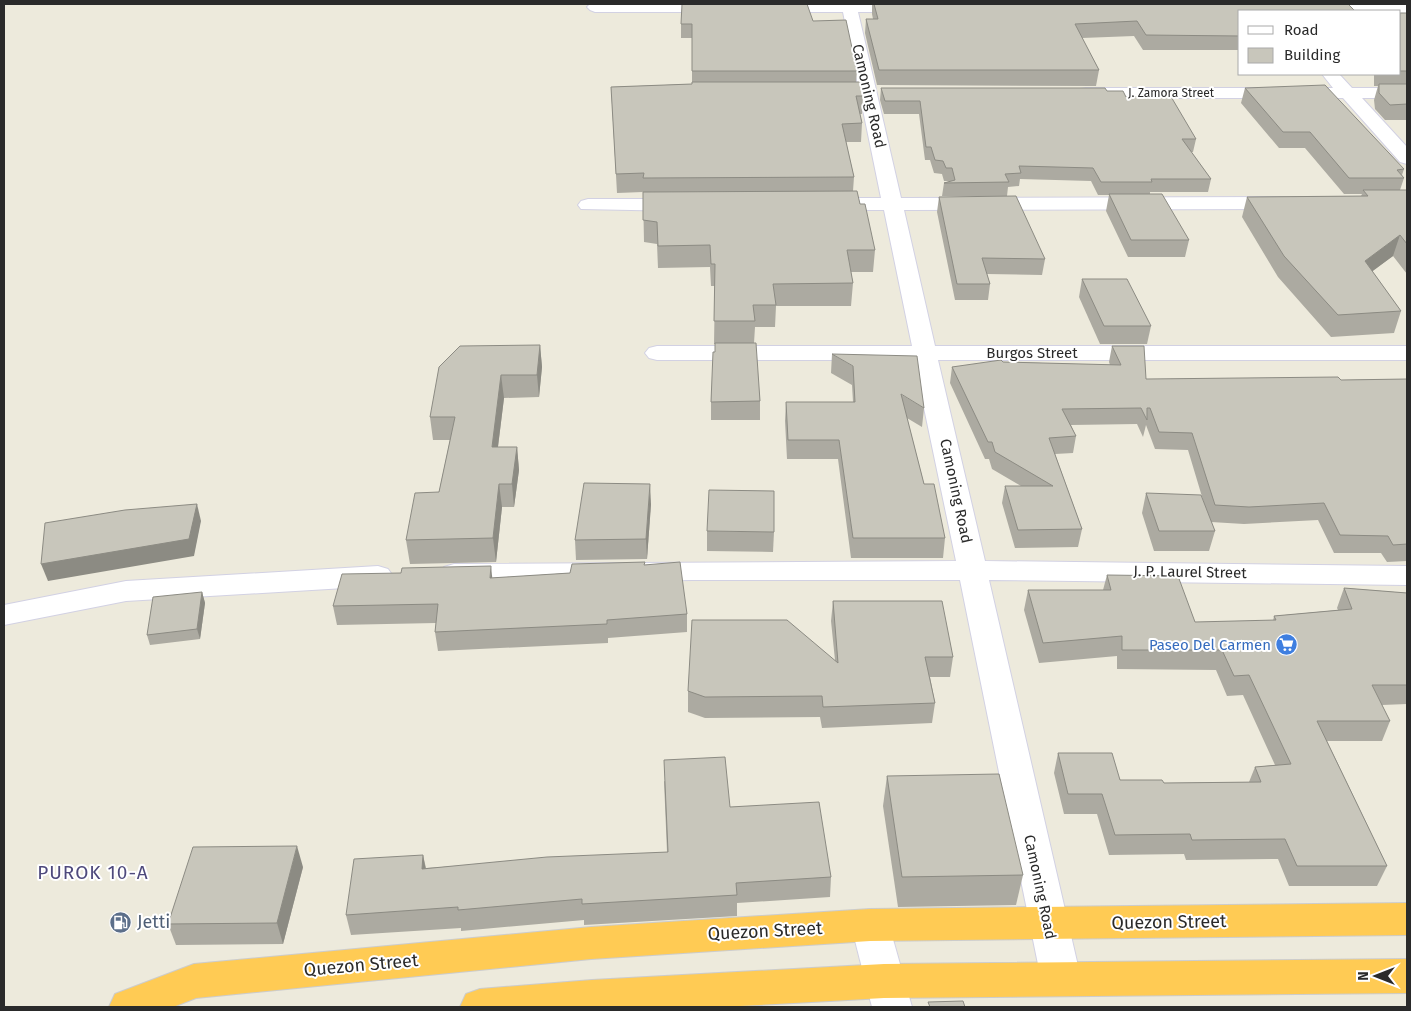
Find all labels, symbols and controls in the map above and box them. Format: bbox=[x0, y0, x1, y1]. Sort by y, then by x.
legend bbox=[1238, 10, 1401, 75]
text: Road bbox=[1284, 21, 1319, 39]
street label: Camoning Road bbox=[848, 42, 890, 150]
text: Building bbox=[1284, 46, 1340, 64]
street label: J. Zamora Street bbox=[1128, 86, 1215, 100]
street label: Burgos Street bbox=[986, 344, 1078, 362]
street label: Camoning Road bbox=[936, 437, 976, 545]
street label: J. P. Laurel Street bbox=[1133, 562, 1247, 582]
supermarket icon: Paseo Del Carmen bbox=[1275, 633, 1299, 657]
place label: Paseo Del Carmen bbox=[1149, 636, 1271, 654]
street label: Camoning Road bbox=[1020, 833, 1060, 941]
district label: PUROK 10-A bbox=[37, 861, 149, 884]
fuel station icon: Jetti bbox=[109, 910, 133, 934]
street label: Quezon Street bbox=[1111, 910, 1227, 934]
place label: Jetti bbox=[137, 911, 170, 933]
street label: Quezon Street bbox=[707, 917, 823, 945]
street label: Quezon Street bbox=[303, 949, 420, 981]
north arrow bbox=[1351, 951, 1401, 1001]
text: N bbox=[1355, 971, 1372, 981]

